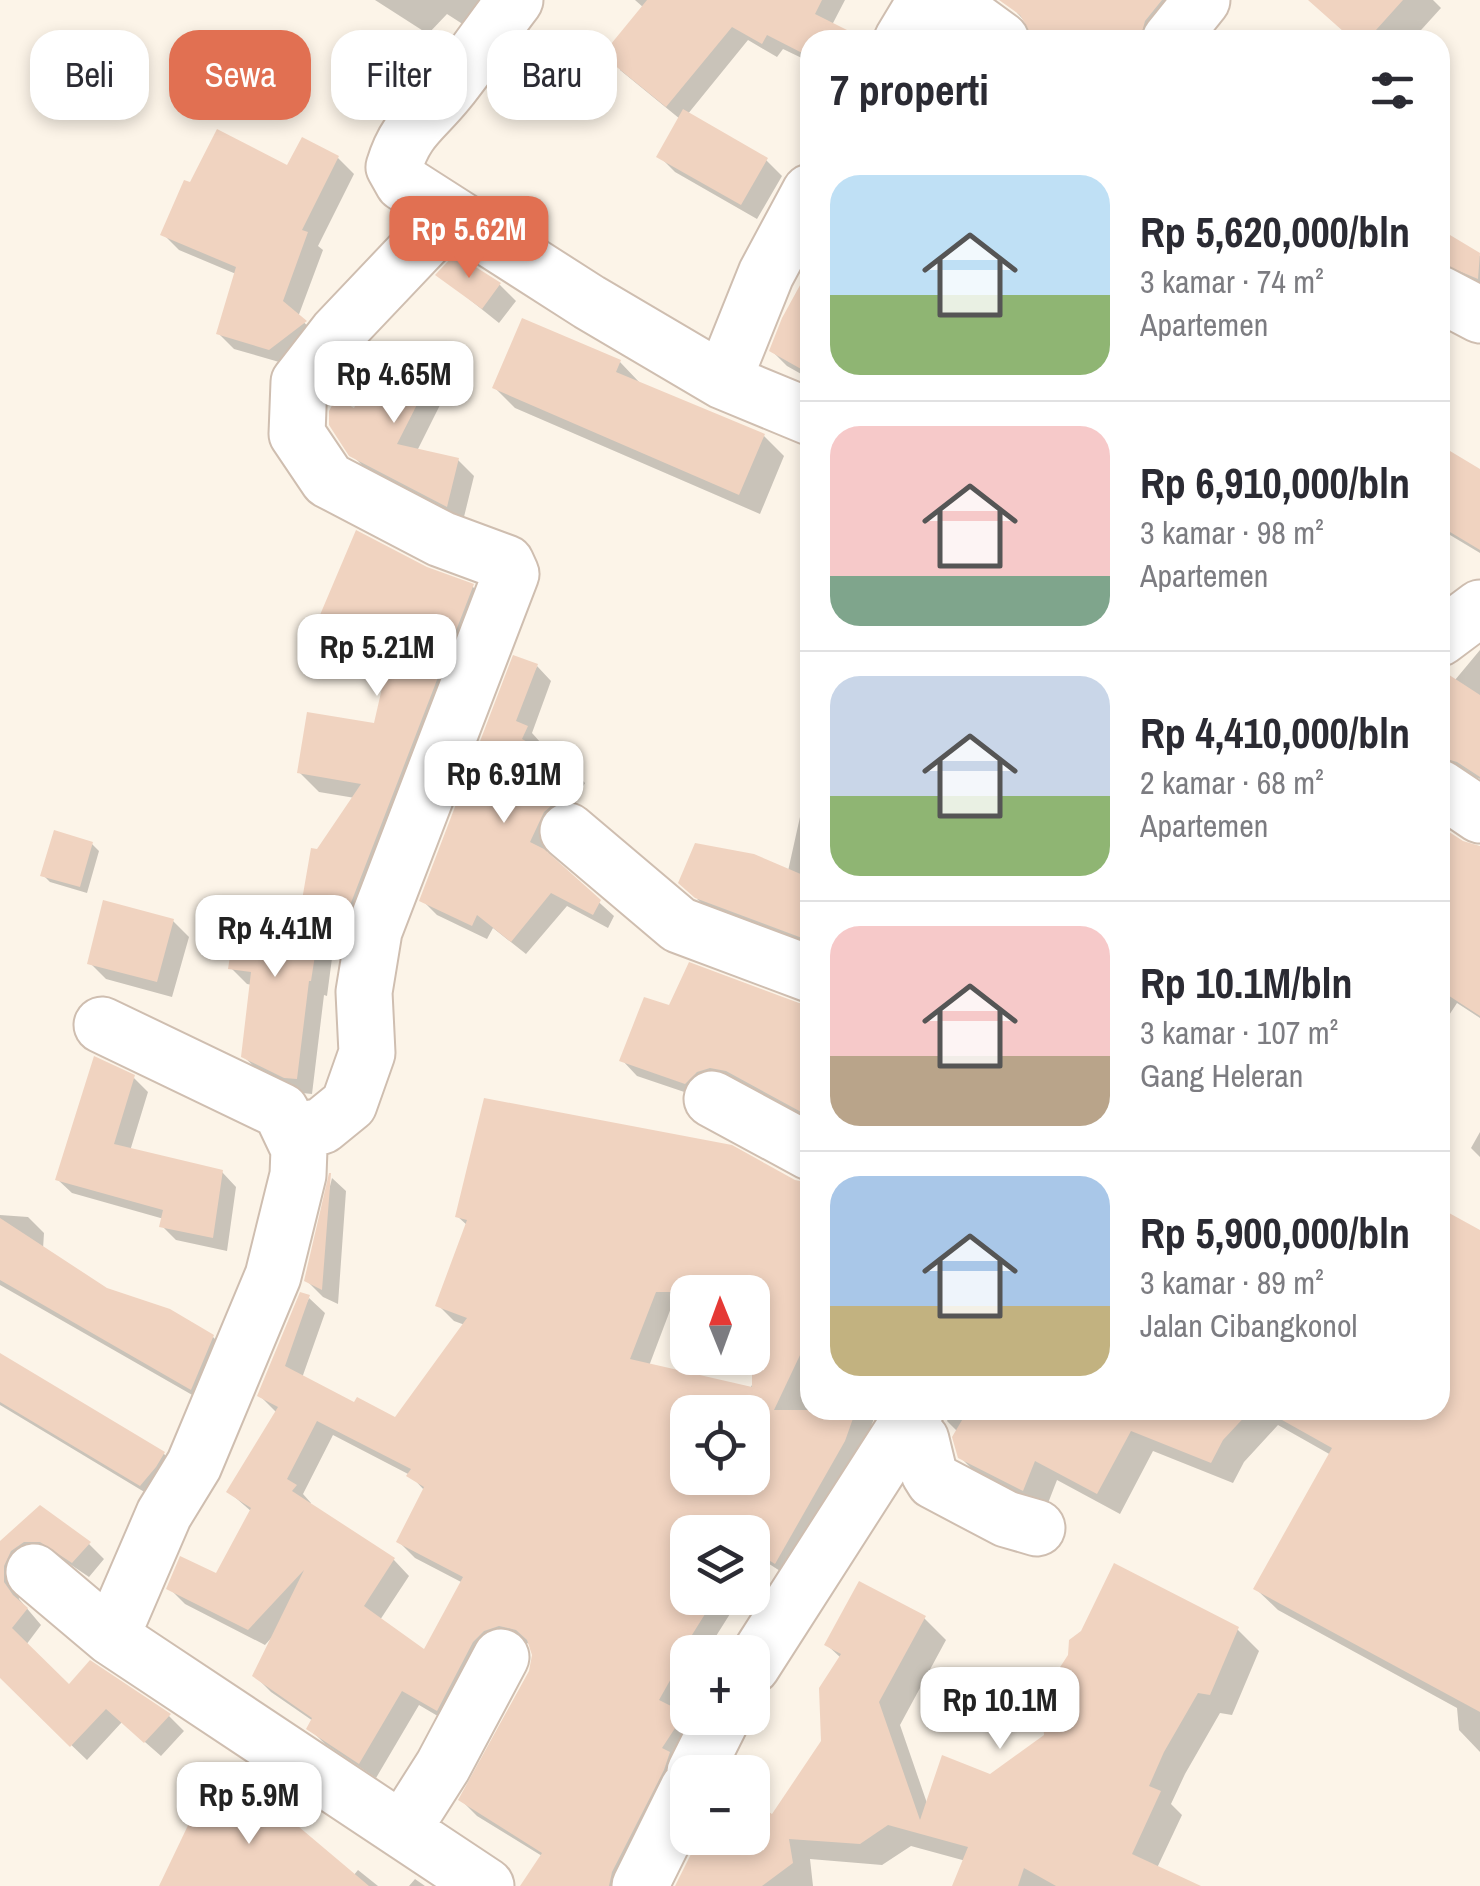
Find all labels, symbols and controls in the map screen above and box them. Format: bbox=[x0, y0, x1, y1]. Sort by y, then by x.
chip: Beli bbox=[30, 30, 149, 120]
chip: Sewa bbox=[169, 30, 311, 120]
chip: Filter bbox=[331, 30, 467, 120]
chip: Baru bbox=[487, 30, 617, 120]
text: 7 properti bbox=[830, 62, 989, 118]
icon: filters bbox=[1365, 63, 1420, 118]
pin: Rp 5.62M bbox=[366, 196, 572, 281]
text: Rp 5,620,000/bln bbox=[1140, 204, 1410, 260]
text: Rp 5.62M bbox=[411, 207, 527, 250]
icon: home bbox=[910, 215, 1030, 335]
text: 3 kamar · 74 m² bbox=[1140, 260, 1324, 303]
text: Apartemen bbox=[1140, 303, 1268, 346]
pin: Rp 4.65M bbox=[291, 341, 497, 426]
text: Rp 4.65M bbox=[336, 352, 452, 395]
text: Rp 6,910,000/bln bbox=[1140, 455, 1410, 511]
icon: home bbox=[910, 466, 1030, 586]
text: 3 kamar · 98 m² bbox=[1140, 511, 1324, 554]
text: Apartemen bbox=[1140, 554, 1268, 597]
pin: Rp 5.21M bbox=[274, 614, 480, 699]
text: Rp 5.21M bbox=[319, 625, 435, 668]
text: Rp 4,410,000/bln bbox=[1140, 705, 1410, 761]
icon: home bbox=[910, 716, 1030, 836]
pin: Rp 6.91M bbox=[401, 741, 607, 826]
text: Rp 6.91M bbox=[446, 752, 562, 795]
text: 2 kamar · 68 m² bbox=[1140, 761, 1324, 804]
text: Apartemen bbox=[1140, 804, 1268, 847]
pin: Rp 4.41M bbox=[172, 895, 378, 980]
text: Rp 4.41M bbox=[217, 906, 333, 949]
text: Rp 10.1M/bln bbox=[1140, 955, 1352, 1011]
icon: home bbox=[910, 966, 1030, 1086]
text: 3 kamar · 107 m² bbox=[1140, 1011, 1338, 1054]
text: Gang Heleran bbox=[1140, 1054, 1303, 1097]
text: Rp 5,900,000/bln bbox=[1140, 1205, 1410, 1261]
icon: home bbox=[910, 1216, 1030, 1336]
text: 3 kamar · 89 m² bbox=[1140, 1261, 1324, 1304]
north arrow bbox=[670, 1275, 770, 1375]
map controls bbox=[670, 1275, 770, 1855]
text: Jalan Cibangkonol bbox=[1140, 1304, 1357, 1347]
button: locate bbox=[670, 1395, 770, 1495]
button: layers bbox=[670, 1515, 770, 1615]
button: + bbox=[670, 1635, 770, 1735]
pin: Rp 10.1M bbox=[897, 1667, 1103, 1752]
text: Rp 10.1M bbox=[942, 1678, 1058, 1721]
button: − bbox=[670, 1755, 770, 1855]
pin: Rp 5.9M bbox=[157, 1762, 341, 1847]
text: Rp 5.9M bbox=[199, 1773, 299, 1816]

